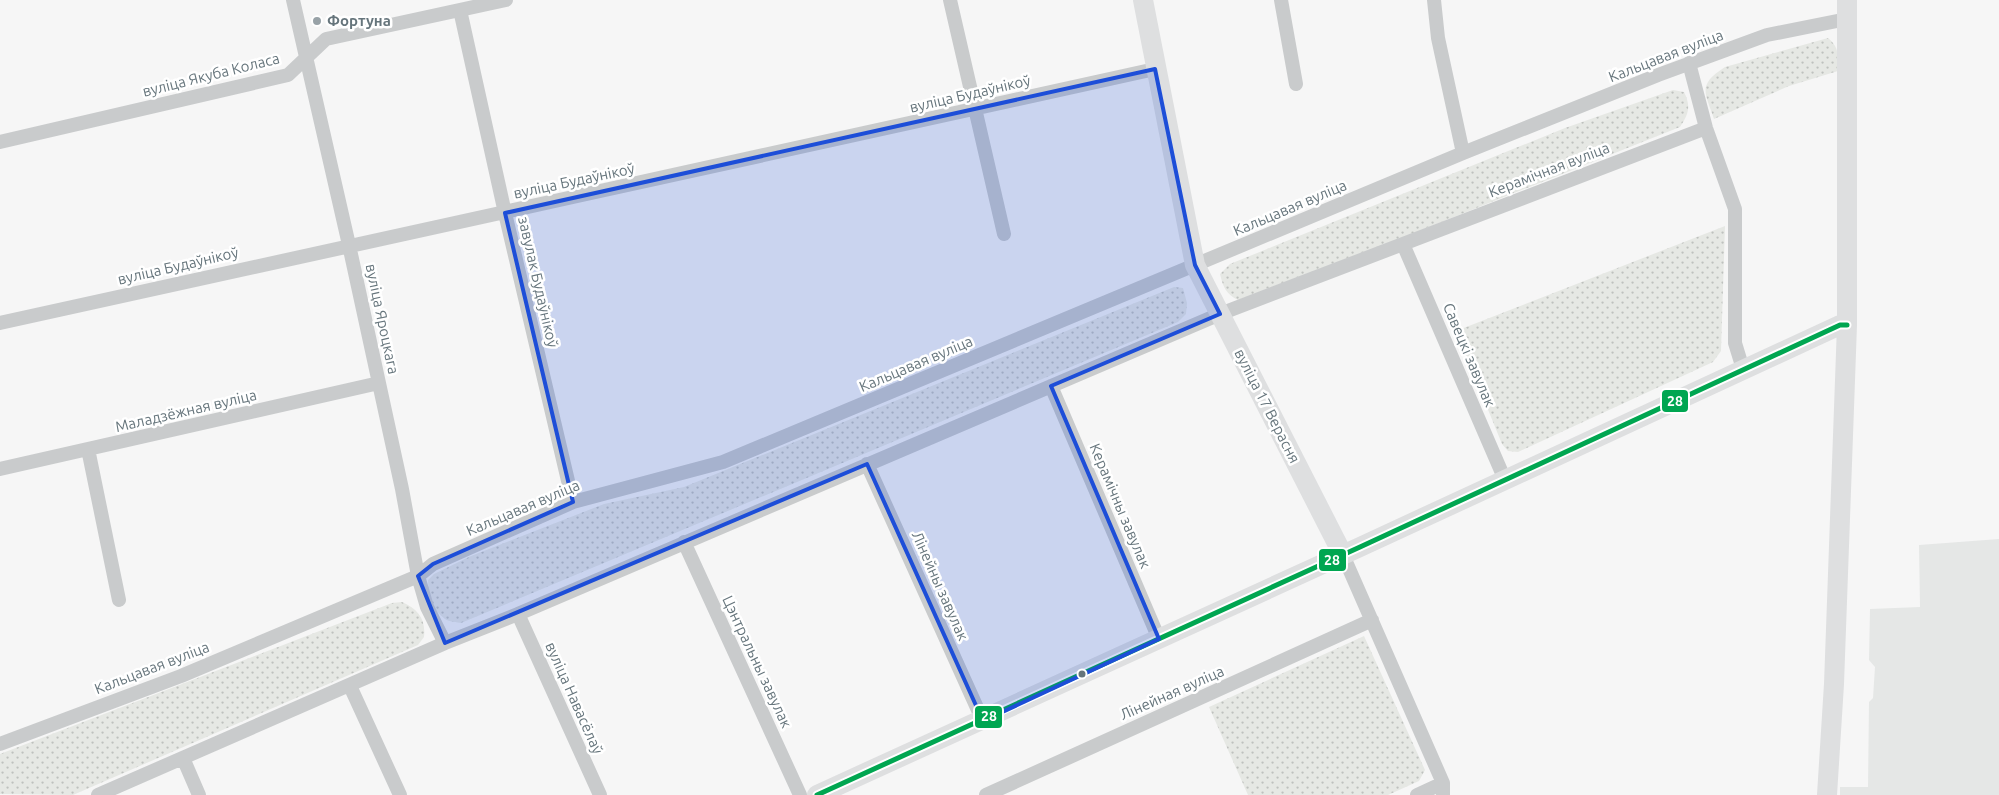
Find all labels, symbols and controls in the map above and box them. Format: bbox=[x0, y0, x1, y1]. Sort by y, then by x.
place label: Фортуна bbox=[327, 12, 391, 29]
marker: Фортуна bbox=[311, 15, 323, 27]
street label: Кальцавая вуліца bbox=[1606, 26, 1726, 85]
street label: вуліца Якуба Коласа bbox=[141, 49, 281, 100]
street label: вуліца Будаўнікоў bbox=[908, 71, 1032, 116]
street label: Керамічная вуліца bbox=[1486, 139, 1612, 200]
street label: вуліца Будаўнікоў bbox=[512, 159, 636, 202]
street label: Кальцавая вуліца bbox=[1231, 176, 1349, 239]
street label: завулак Будаўнікоў bbox=[515, 215, 562, 349]
street label: вуліца Будаўнікоў bbox=[116, 243, 240, 288]
street label: вуліца Яроцкага bbox=[362, 262, 402, 376]
street label: Савецкі завулак bbox=[1440, 300, 1499, 410]
street label: Кальцавая вуліца bbox=[857, 332, 975, 395]
street label: вуліца 17 Верасня bbox=[1231, 346, 1304, 466]
street label: Маладзёжная вуліца bbox=[113, 386, 258, 435]
line badge: 28 bbox=[1661, 389, 1689, 413]
text: 28 bbox=[1667, 393, 1683, 409]
street label: Керамічны завулак bbox=[1086, 441, 1155, 571]
street label: Кальцавая вуліца bbox=[464, 476, 582, 539]
street label: Лінейны завулак bbox=[909, 529, 972, 643]
line badge: 28 bbox=[1318, 548, 1347, 572]
text: 28 bbox=[1324, 552, 1340, 568]
street label: Цэнтральны завулак bbox=[719, 593, 796, 731]
street label: Кальцавая вуліца bbox=[92, 638, 212, 697]
street label: вуліца Навасёлаў bbox=[542, 639, 607, 756]
street label: Лінейная вуліца bbox=[1117, 662, 1226, 723]
unlabelled marker bbox=[1077, 669, 1087, 679]
line badge: 28 bbox=[974, 705, 1003, 729]
text: 28 bbox=[981, 708, 997, 724]

